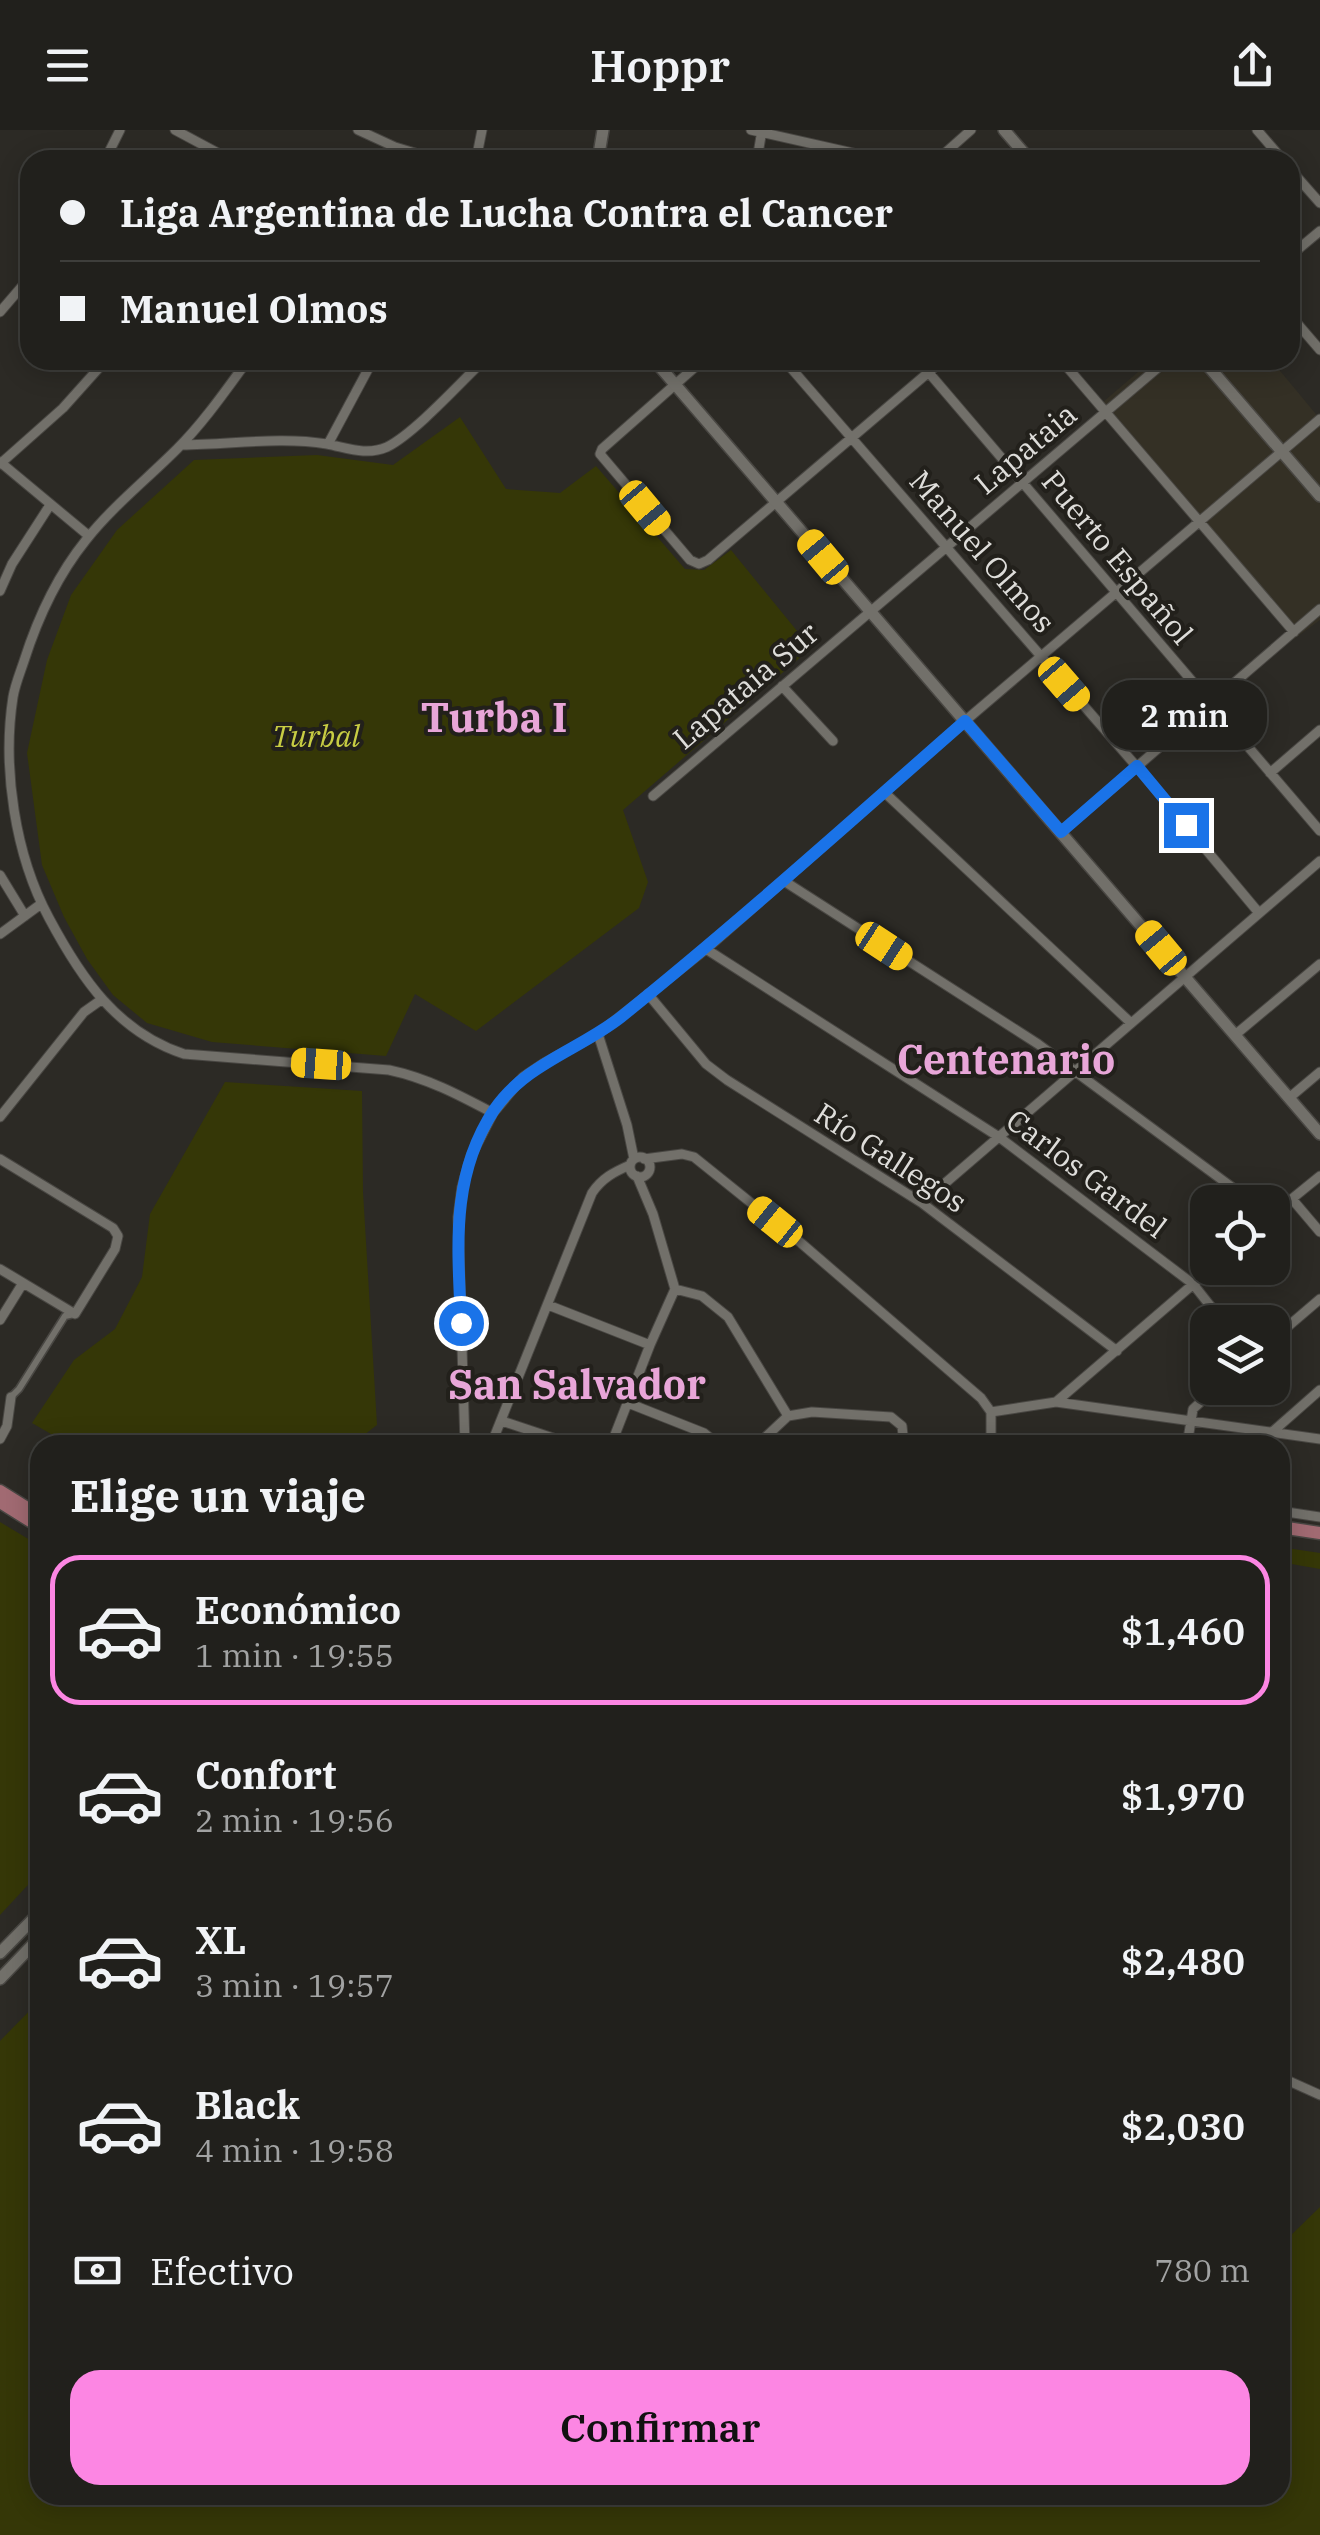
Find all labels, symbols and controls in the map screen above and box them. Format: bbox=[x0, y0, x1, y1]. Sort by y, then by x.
text: Hoppr bbox=[590, 36, 730, 94]
icon: menu bbox=[40, 38, 95, 93]
icon: share bbox=[1225, 38, 1280, 93]
text: Liga Argentina de Lucha Contra el Cancer bbox=[120, 188, 893, 237]
text: Manuel Olmos bbox=[120, 284, 388, 333]
street label: Lapataia bbox=[966, 394, 1084, 502]
street label: Manuel Olmos bbox=[902, 462, 1064, 640]
street label: Puerto Español bbox=[1034, 462, 1202, 652]
car bbox=[614, 475, 676, 541]
car bbox=[792, 524, 854, 590]
street label: Lapataia Sur bbox=[664, 613, 826, 757]
car bbox=[1033, 652, 1095, 716]
callout: 2 min bbox=[1104, 680, 1268, 750]
district label: Turba I bbox=[421, 691, 567, 743]
text: 2 min bbox=[1140, 694, 1229, 736]
park label: Turbal bbox=[272, 716, 361, 755]
route end bbox=[1164, 803, 1209, 848]
car bbox=[1130, 915, 1192, 981]
car bbox=[851, 917, 917, 975]
district label: Centenario bbox=[897, 1033, 1115, 1085]
car bbox=[290, 1047, 352, 1081]
street label: Río Gallegos bbox=[808, 1093, 974, 1221]
street label: Carlos Gardel bbox=[999, 1100, 1175, 1246]
map controls bbox=[1190, 1185, 1290, 1405]
button: locate bbox=[1190, 1185, 1290, 1285]
car bbox=[742, 1191, 808, 1253]
route start bbox=[439, 1301, 484, 1346]
button: layers bbox=[1190, 1305, 1290, 1405]
district label: San Salvador bbox=[448, 1358, 706, 1410]
text: Elige un viaje bbox=[70, 1466, 366, 1524]
icon: car bbox=[75, 1585, 165, 1675]
text: Económico bbox=[195, 1585, 401, 1634]
text: $1,460 bbox=[1121, 1606, 1245, 1655]
text: 1 min · 19:55 bbox=[195, 1634, 394, 1676]
icon: car bbox=[75, 1750, 165, 1840]
text: Confort bbox=[195, 1750, 336, 1799]
text: $1,970 bbox=[1121, 1771, 1245, 1820]
text: 2 min · 19:56 bbox=[195, 1799, 394, 1841]
icon: car bbox=[75, 1915, 165, 2005]
text: XL bbox=[195, 1915, 246, 1964]
text: $2,480 bbox=[1121, 1936, 1245, 1985]
text: 3 min · 19:57 bbox=[195, 1964, 394, 2006]
icon: car bbox=[75, 2080, 165, 2170]
text: Black bbox=[195, 2080, 300, 2129]
text: $2,030 bbox=[1121, 2101, 1245, 2150]
text: 4 min · 19:58 bbox=[195, 2129, 394, 2171]
icon: cash bbox=[70, 2243, 125, 2298]
text: Efectivo bbox=[150, 2246, 294, 2295]
text: 780 m bbox=[1154, 2249, 1250, 2291]
button: Confirmar bbox=[70, 2370, 1250, 2485]

